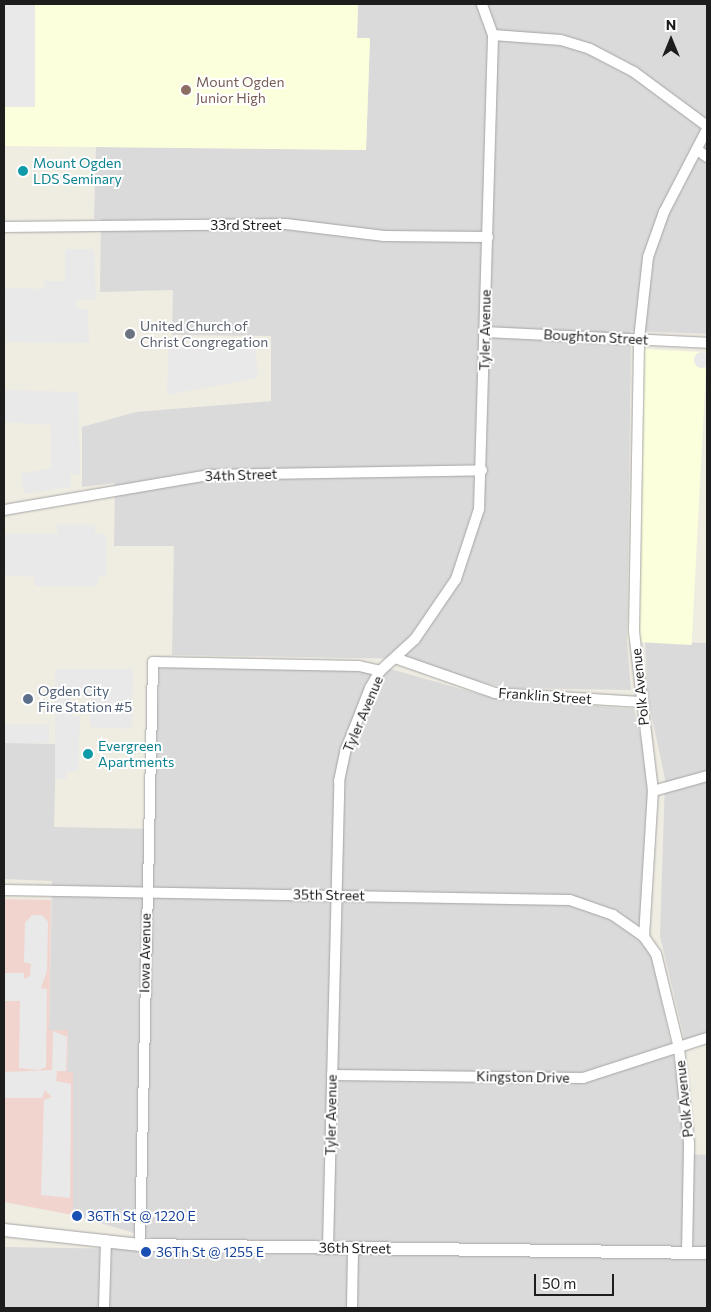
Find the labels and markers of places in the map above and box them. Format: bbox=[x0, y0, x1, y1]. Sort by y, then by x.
place label: Mount Ogden Junior High bbox=[196, 74, 284, 106]
marker: Mount Ogden Junior High bbox=[180, 84, 192, 96]
place label: Mount Ogden LDS Seminary bbox=[33, 155, 122, 188]
marker: Mount Ogden LDS Seminary bbox=[17, 165, 29, 177]
place label: United Church of Christ Congregation bbox=[140, 318, 268, 351]
marker: United Church of Christ Congregation bbox=[124, 328, 136, 340]
place label: Ogden City Fire Station #5 bbox=[38, 683, 132, 716]
marker: Ogden City Fire Station #5 bbox=[22, 693, 34, 705]
place label: Evergreen Apartments bbox=[98, 738, 174, 770]
marker: Evergreen Apartments bbox=[82, 748, 94, 760]
place label: 36Th St @ 1220 E bbox=[87, 1208, 196, 1224]
marker: 36Th St @ 1220 E bbox=[71, 1210, 83, 1222]
place label: 36Th St @ 1255 E bbox=[156, 1244, 264, 1260]
marker: 36Th St @ 1255 E bbox=[140, 1246, 152, 1258]

